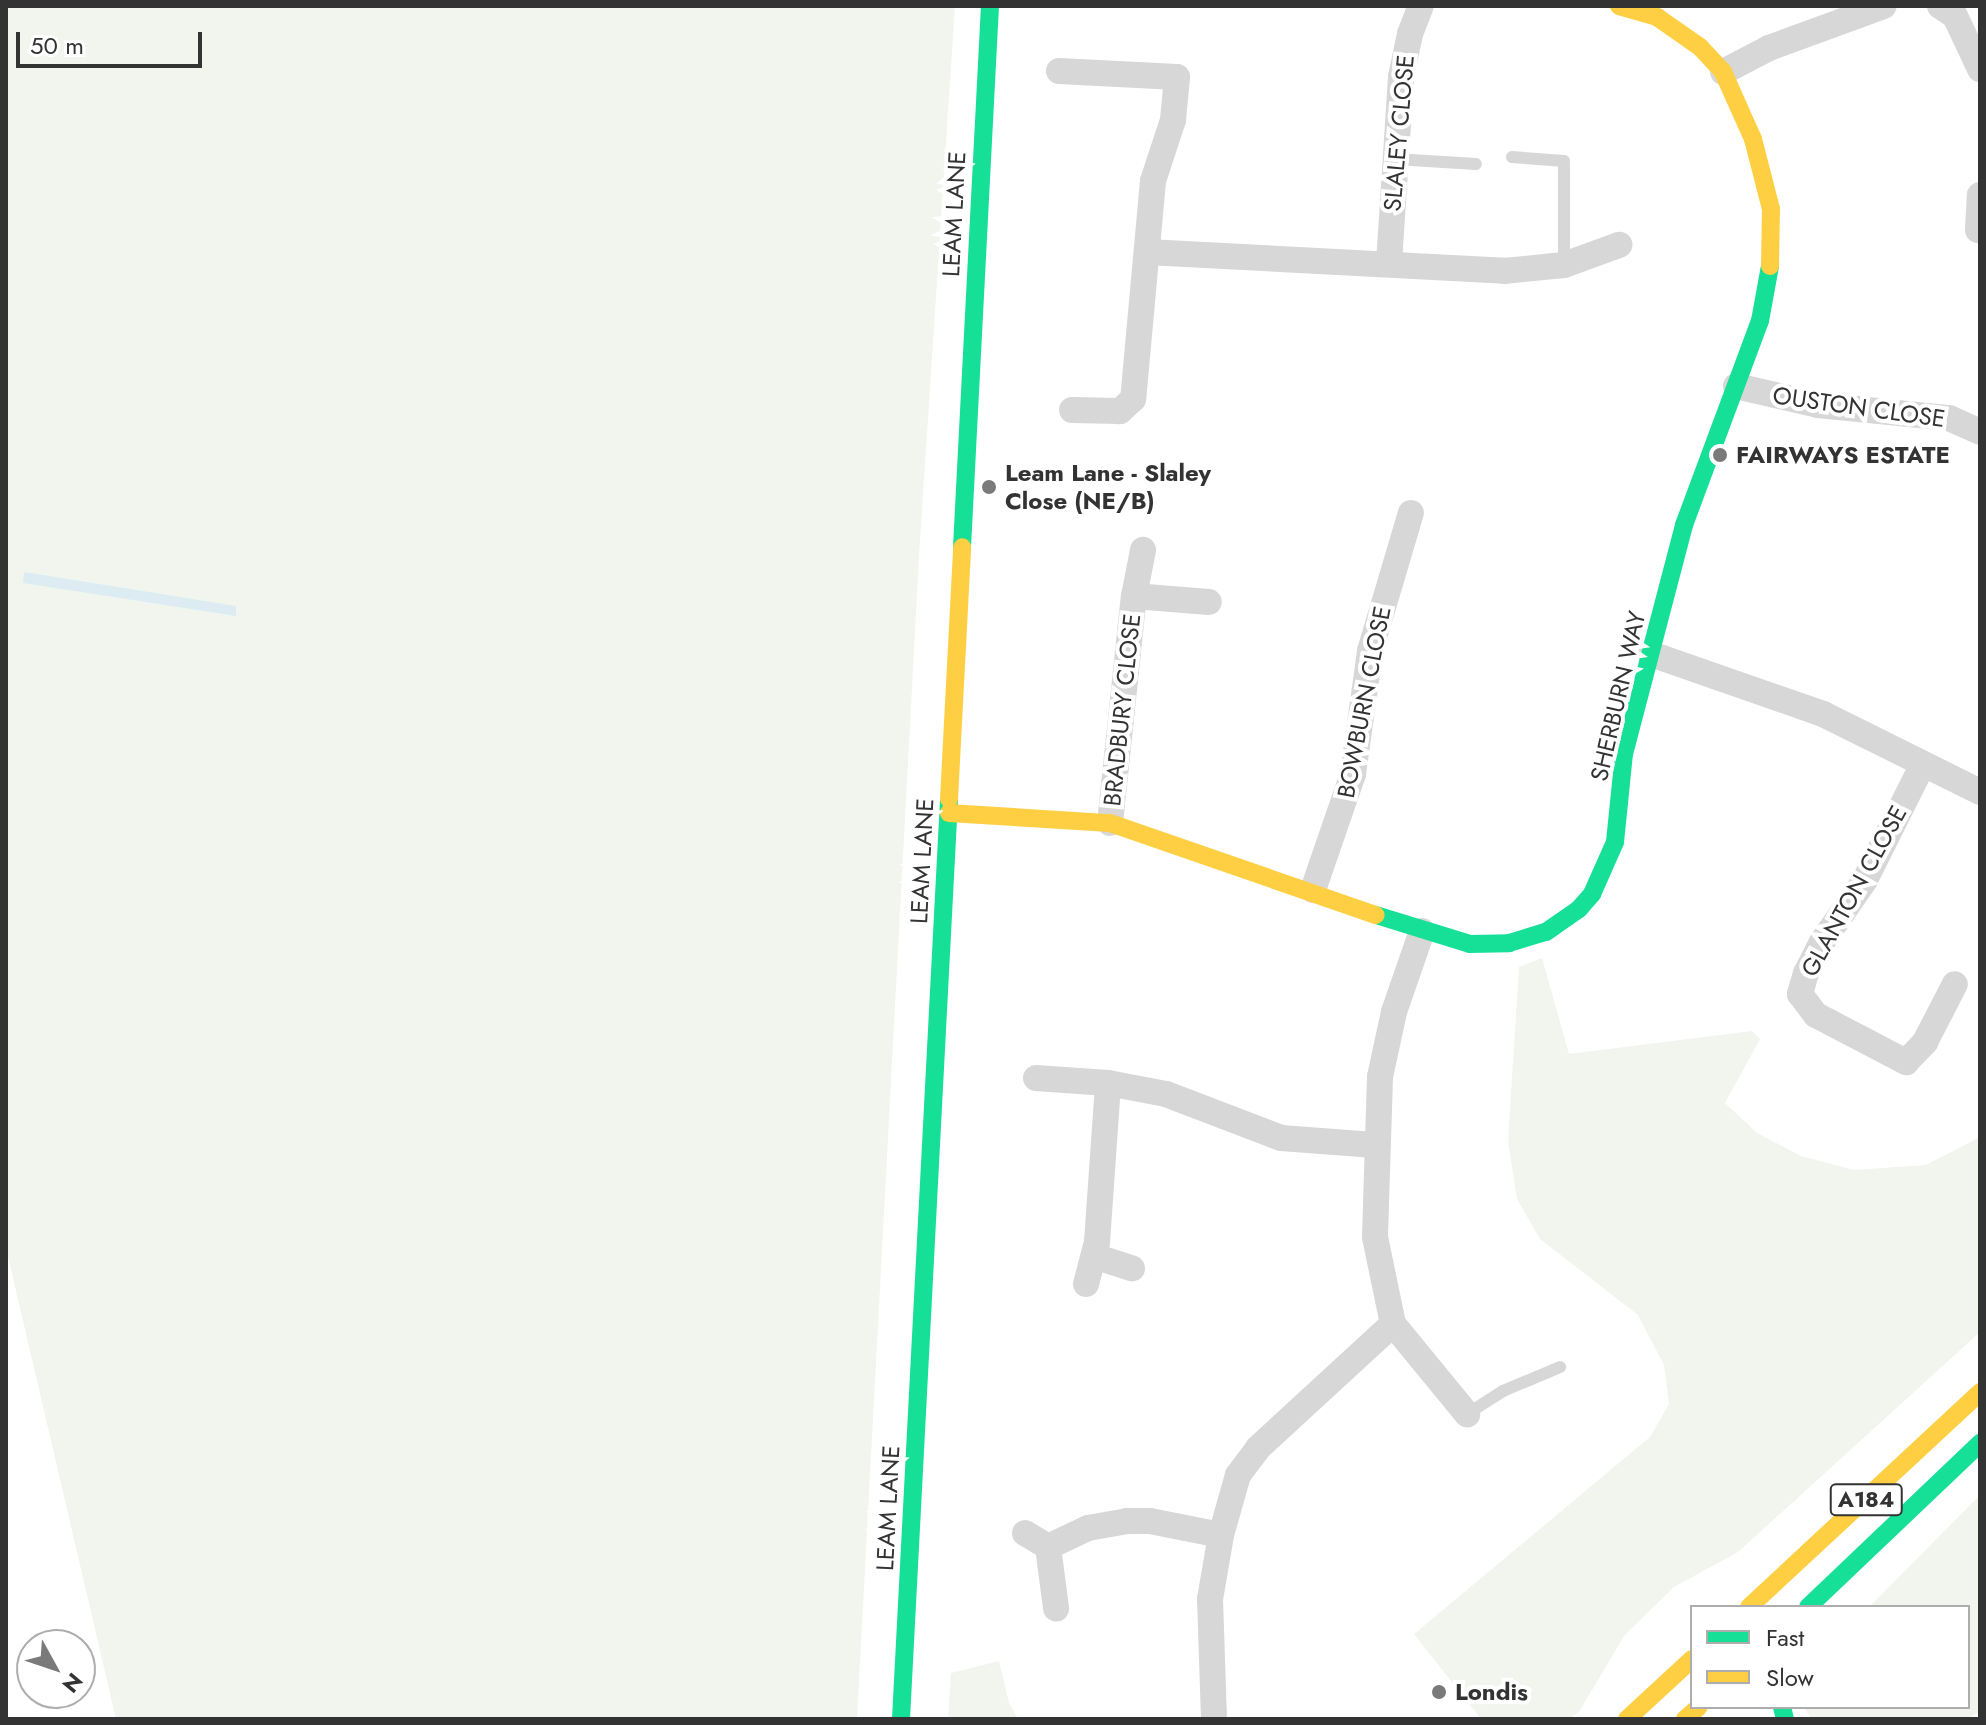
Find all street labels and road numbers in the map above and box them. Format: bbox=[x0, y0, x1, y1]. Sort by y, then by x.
street label: SLALEY CLOSE bbox=[1378, 54, 1420, 212]
street label: LEAM LANE bbox=[936, 151, 972, 277]
street label: OUSTON CLOSE bbox=[1771, 381, 1947, 433]
street label: BOWBURN CLOSE bbox=[1331, 604, 1397, 800]
street label: SHERBURN WAY bbox=[1584, 608, 1652, 784]
street label: BRADBURY CLOSE bbox=[1098, 612, 1146, 808]
street label: LEAM LANE bbox=[904, 798, 940, 924]
street label: GLANTON CLOSE bbox=[1795, 800, 1913, 982]
street label: LEAM LANE bbox=[870, 1445, 906, 1571]
road number: A184 bbox=[1828, 1482, 1904, 1518]

